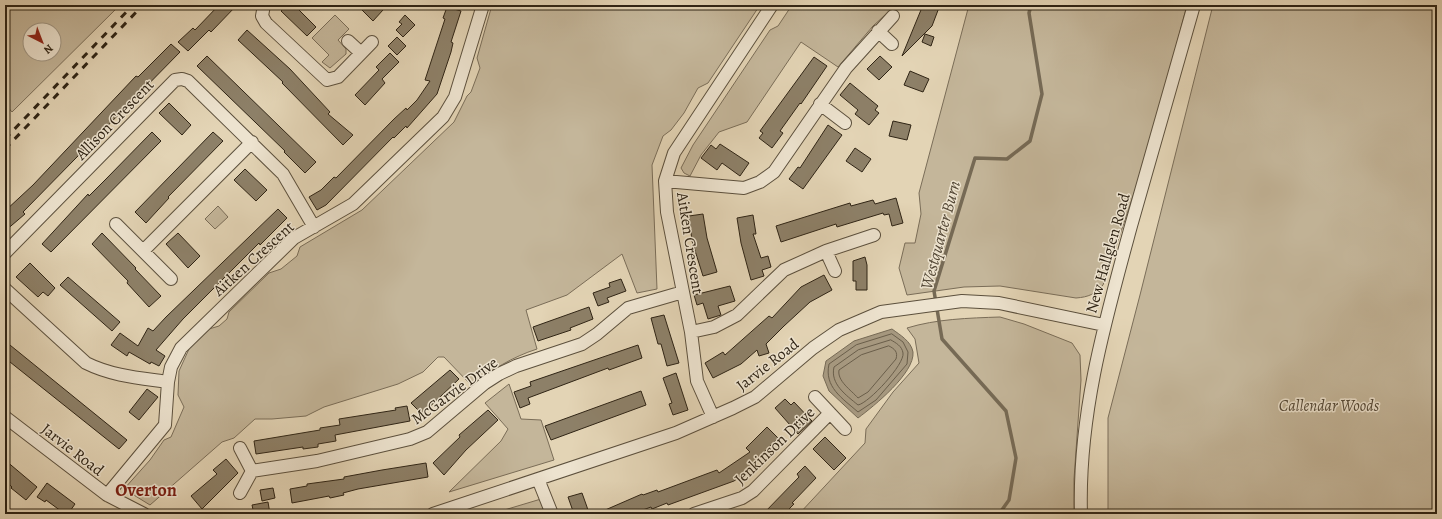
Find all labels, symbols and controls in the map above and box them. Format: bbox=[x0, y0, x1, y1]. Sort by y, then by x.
north arrow bbox=[22, 22, 62, 62]
text: N bbox=[40, 41, 56, 57]
street label: Allison Crescent bbox=[70, 74, 159, 166]
water label: Westquarter Burn bbox=[915, 178, 966, 292]
street label: Aitken Crescent bbox=[671, 190, 709, 296]
street label: New Hallglen Road bbox=[1080, 190, 1136, 316]
street label: Aitken Crescent bbox=[207, 216, 299, 302]
street label: Jarvie Road bbox=[732, 333, 804, 396]
street label: McGarvie Drive bbox=[407, 352, 502, 430]
park label: Callendar Woods bbox=[1279, 395, 1380, 417]
street label: Jenkinson Drive bbox=[730, 402, 820, 490]
street label: Jarvie Road bbox=[37, 418, 109, 481]
district label: Overton bbox=[115, 478, 177, 502]

